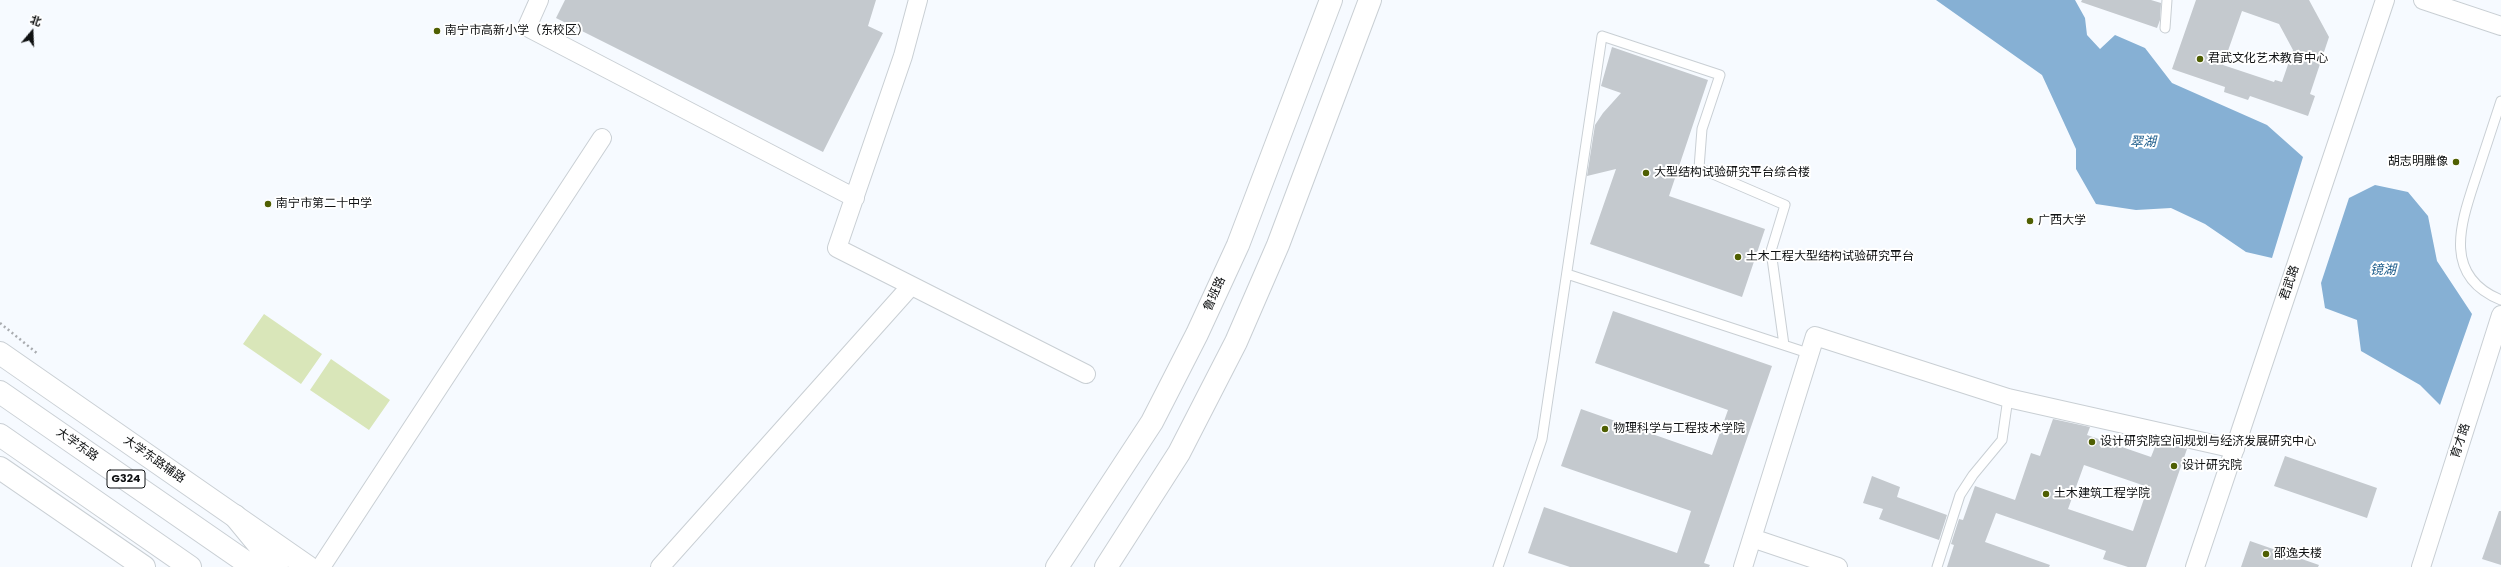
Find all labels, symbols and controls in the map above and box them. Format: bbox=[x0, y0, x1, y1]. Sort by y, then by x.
text: 北 bbox=[28, 11, 44, 30]
north arrow bbox=[12, 12, 52, 52]
place label: 南宁市高新小学（东校区） bbox=[445, 24, 589, 38]
marker: 南宁市高新小学（东校区） bbox=[432, 26, 442, 36]
place label: 君武文化艺术教育中心 bbox=[2208, 52, 2328, 66]
marker: 君武文化艺术教育中心 bbox=[2195, 54, 2205, 64]
water label: 翠湖 bbox=[2130, 135, 2156, 151]
place label: 胡志明雕像 bbox=[2388, 155, 2448, 169]
marker: 胡志明雕像 bbox=[2451, 157, 2461, 167]
place label: 大型结构试验研究平台综合楼 bbox=[1654, 166, 1810, 180]
marker: 大型结构试验研究平台综合楼 bbox=[1641, 168, 1651, 178]
place label: 南宁市第二十中学 bbox=[276, 197, 372, 211]
marker: 南宁市第二十中学 bbox=[263, 199, 273, 209]
place label: 广西大学 bbox=[2038, 214, 2086, 228]
marker: 广西大学 bbox=[2025, 216, 2035, 226]
place label: 土木工程大型结构试验研究平台 bbox=[1746, 250, 1914, 264]
marker: 土木工程大型结构试验研究平台 bbox=[1733, 252, 1743, 262]
water label: 镜湖 bbox=[2370, 263, 2396, 279]
street label: 君武路 bbox=[2277, 264, 2303, 302]
street label: 鲁班路 bbox=[1201, 275, 1229, 313]
place label: 物理科学与工程技术学院 bbox=[1613, 422, 1745, 436]
street label: 育才路 bbox=[2449, 422, 2473, 460]
marker: 物理科学与工程技术学院 bbox=[1600, 424, 1610, 434]
street label: 大学东路 bbox=[53, 425, 101, 465]
street label: 大学东路辅路 bbox=[120, 433, 188, 487]
place label: 设计研究院空间规划与经济发展研究中心 bbox=[2100, 435, 2316, 449]
marker: 设计研究院空间规划与经济发展研究中心 bbox=[2087, 437, 2097, 447]
place label: 设计研究院 bbox=[2182, 459, 2242, 473]
marker: 设计研究院 bbox=[2169, 461, 2179, 471]
road number: G324 bbox=[107, 470, 145, 488]
place label: 土木建筑工程学院 bbox=[2054, 487, 2150, 501]
marker: 土木建筑工程学院 bbox=[2041, 489, 2051, 499]
place label: 邵逸夫楼 bbox=[2274, 547, 2322, 561]
marker: 邵逸夫楼 bbox=[2261, 549, 2271, 559]

